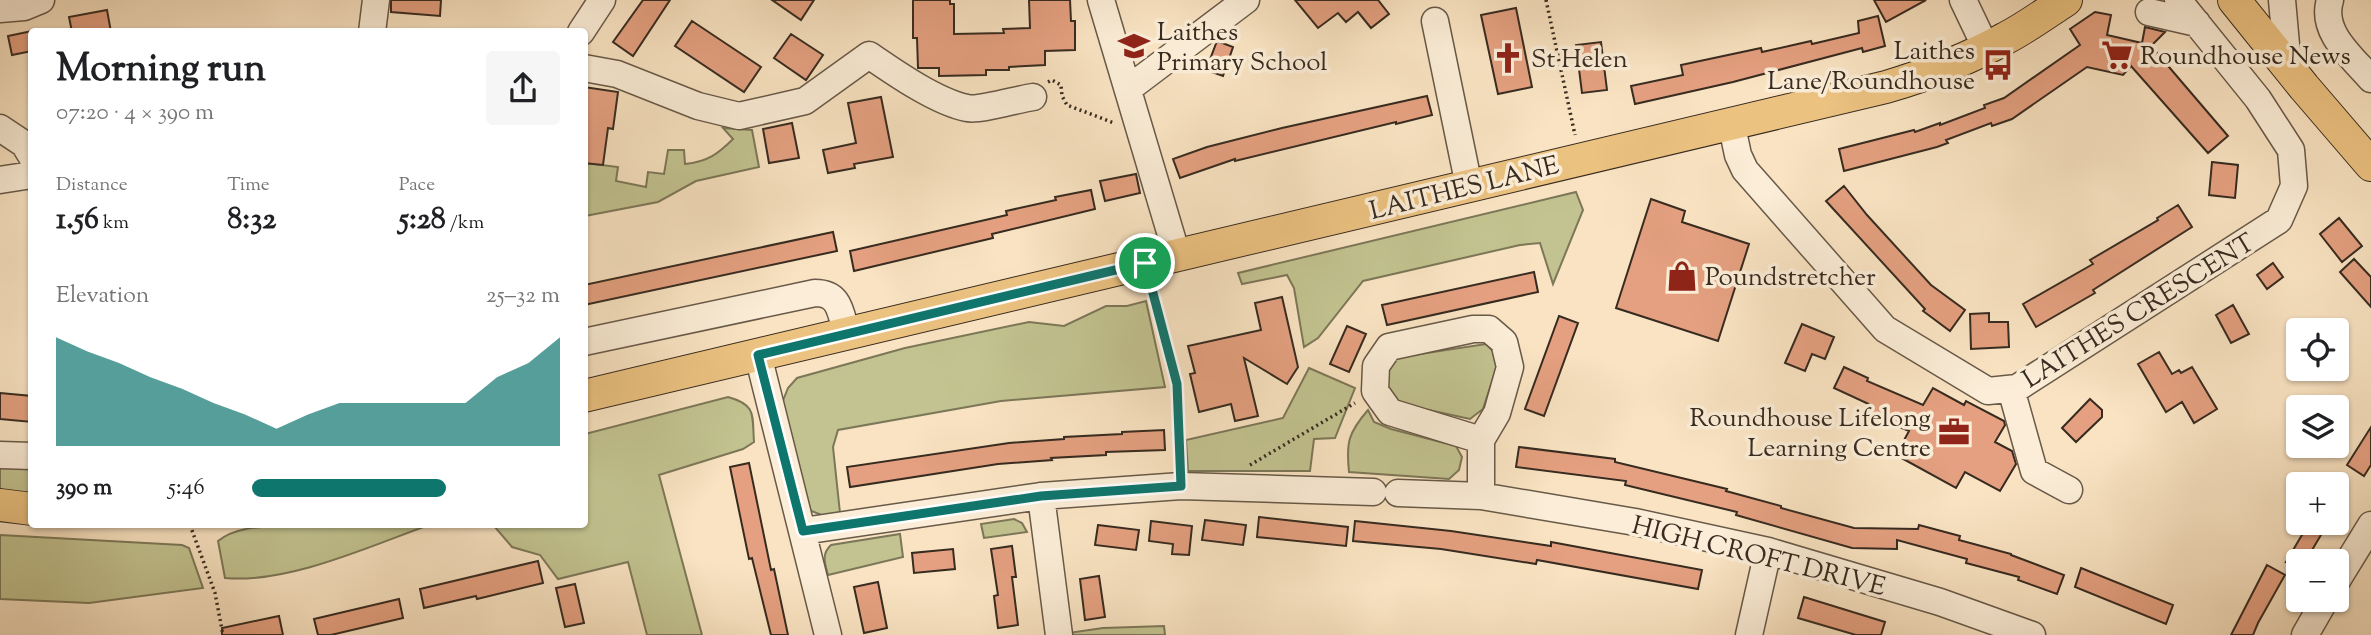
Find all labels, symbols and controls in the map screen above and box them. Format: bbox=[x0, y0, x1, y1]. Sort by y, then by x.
place label: Laithes Primary School bbox=[1157, 15, 1327, 82]
school or university icon: Laithes Primary School bbox=[1117, 29, 1151, 63]
place label: Laithes Lane/Roundhouse bbox=[1767, 34, 1975, 101]
supermarket icon: Roundhouse News bbox=[2100, 38, 2134, 72]
place label: Roundhouse News bbox=[2140, 39, 2351, 76]
church icon: St Helen bbox=[1491, 41, 1525, 75]
place label: St Helen bbox=[1531, 42, 1628, 79]
text: Morning run bbox=[56, 44, 266, 98]
bus stop icon: Laithes Lane/Roundhouse bbox=[1981, 48, 2015, 82]
button: share bbox=[486, 51, 560, 125]
text: 07:20 · 4 × 390 m bbox=[56, 97, 214, 130]
street label: LAITHES LANE bbox=[1366, 148, 1564, 231]
text: Distance bbox=[56, 172, 128, 199]
text: Time bbox=[227, 172, 270, 199]
text: Pace bbox=[399, 172, 435, 199]
text: 1.56 bbox=[56, 199, 99, 242]
text: 8:32 bbox=[227, 199, 276, 242]
text: 5:28 bbox=[399, 199, 446, 242]
text: km bbox=[99, 210, 129, 237]
text: /km bbox=[446, 210, 484, 237]
street label: LAITHES CRESCENT bbox=[2016, 226, 2263, 399]
pin bbox=[1115, 233, 1175, 293]
icon: arrive bbox=[1126, 244, 1164, 282]
shop icon: Poundstretcher bbox=[1665, 259, 1699, 293]
place label: Poundstretcher bbox=[1705, 260, 1876, 297]
text: Elevation bbox=[56, 280, 149, 313]
text: 25–32 m bbox=[486, 280, 560, 313]
map controls bbox=[2286, 318, 2349, 612]
button: locate bbox=[2286, 318, 2349, 381]
button: layers bbox=[2286, 395, 2349, 458]
place label: Roundhouse Lifelong Learning Centre bbox=[1690, 401, 1931, 468]
office icon: Roundhouse Lifelong Learning Centre bbox=[1937, 415, 1971, 449]
text: 390 m bbox=[56, 472, 112, 505]
text: 5:46 bbox=[168, 472, 205, 505]
button: + bbox=[2286, 472, 2349, 535]
street label: HIGH CROFT DRIVE bbox=[1628, 508, 1889, 607]
button: − bbox=[2286, 549, 2349, 612]

